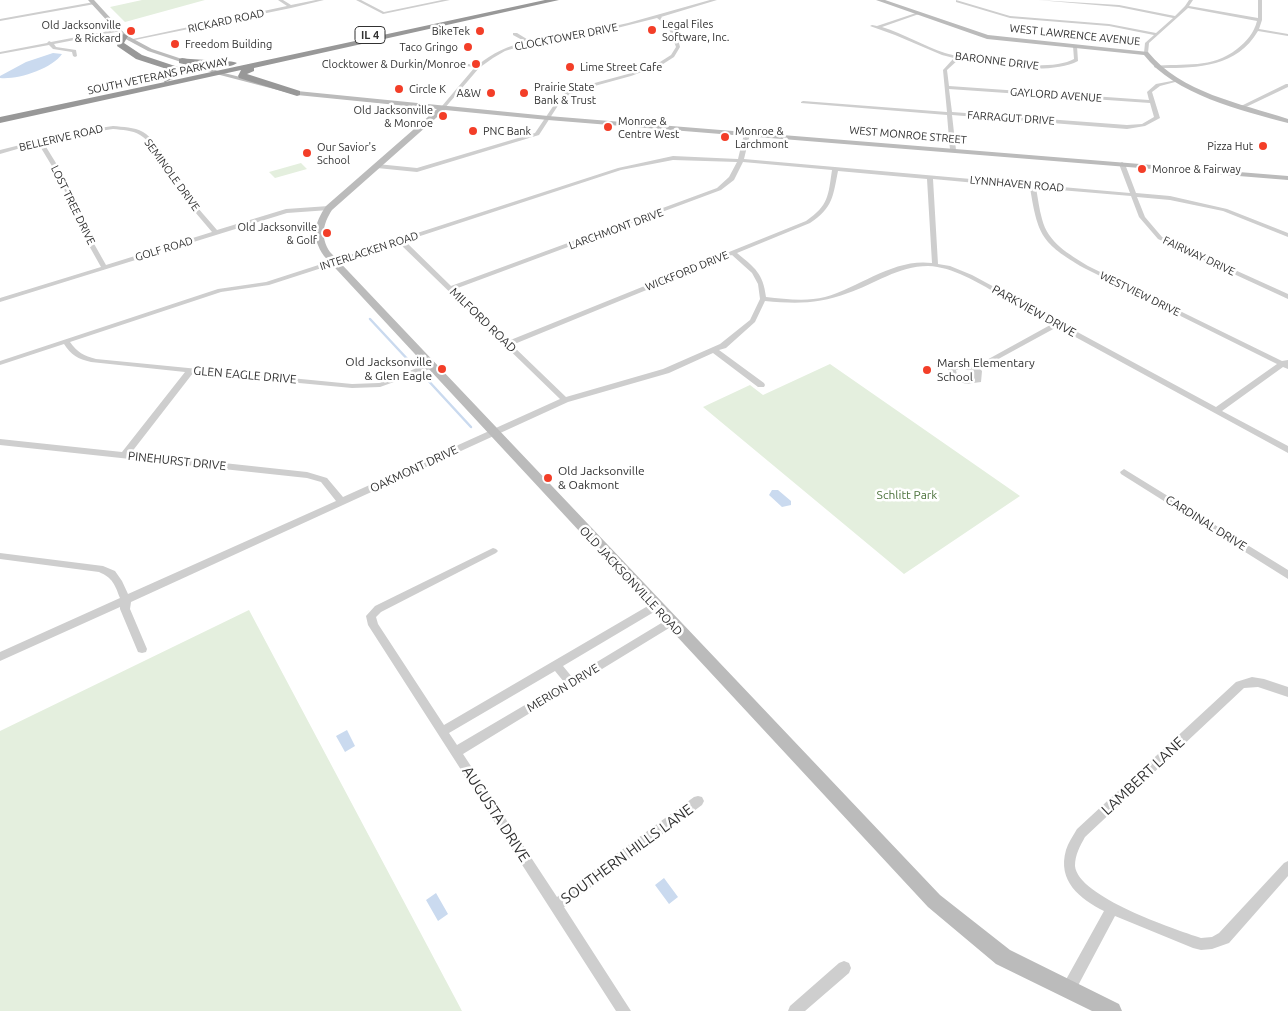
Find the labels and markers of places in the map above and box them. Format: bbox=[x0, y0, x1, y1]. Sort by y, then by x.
place label: Legal Files Software, Inc. bbox=[662, 17, 729, 43]
place label: Old Jacksonville & Rickard bbox=[42, 18, 121, 44]
place label: BikeTek bbox=[432, 24, 470, 38]
marker: Legal Files Software, Inc. bbox=[646, 24, 658, 36]
marker: Old Jacksonville & Rickard bbox=[125, 25, 137, 37]
marker: BikeTek bbox=[474, 25, 486, 37]
place label: Freedom Building bbox=[185, 37, 272, 51]
marker: Freedom Building bbox=[169, 38, 181, 50]
place label: Taco Gringo bbox=[399, 40, 458, 54]
marker: Taco Gringo bbox=[462, 41, 474, 53]
place label: Clocktower & Durkin/Monroe bbox=[322, 57, 466, 71]
marker: Clocktower & Durkin/Monroe bbox=[470, 58, 482, 70]
place label: Lime Street Cafe bbox=[580, 60, 662, 74]
marker: Lime Street Cafe bbox=[564, 61, 576, 73]
place label: Prairie State Bank & Trust bbox=[534, 80, 596, 106]
place label: Circle K bbox=[409, 82, 446, 96]
marker: Circle K bbox=[393, 83, 405, 95]
place label: A&W bbox=[456, 86, 481, 100]
marker: A&W bbox=[485, 87, 497, 99]
marker: Prairie State Bank & Trust bbox=[518, 87, 530, 99]
place label: Old Jacksonville & Monroe bbox=[354, 103, 433, 129]
marker: Old Jacksonville & Monroe bbox=[437, 110, 449, 122]
place label: Monroe & Centre West bbox=[618, 114, 679, 140]
marker: Monroe & Centre West bbox=[602, 121, 614, 133]
place label: PNC Bank bbox=[483, 124, 531, 138]
place label: Monroe & Larchmont bbox=[735, 124, 788, 150]
marker: PNC Bank bbox=[467, 125, 479, 137]
marker: Monroe & Larchmont bbox=[719, 131, 731, 143]
place label: Pizza Hut bbox=[1207, 139, 1253, 153]
place label: Our Savior's School bbox=[317, 140, 376, 166]
marker: Pizza Hut bbox=[1257, 140, 1269, 152]
marker: Our Savior's School bbox=[301, 147, 313, 159]
place label: Monroe & Fairway bbox=[1152, 162, 1241, 176]
marker: Monroe & Fairway bbox=[1136, 163, 1148, 175]
place label: Old Jacksonville & Golf bbox=[238, 220, 317, 246]
marker: Old Jacksonville & Golf bbox=[321, 227, 333, 239]
place label: Old Jacksonville & Glen Eagle bbox=[345, 355, 432, 383]
place label: Marsh Elementary School bbox=[937, 356, 1035, 384]
marker: Old Jacksonville & Glen Eagle bbox=[436, 363, 448, 375]
marker: Marsh Elementary School bbox=[921, 364, 933, 376]
place label: Old Jacksonville & Oakmont bbox=[558, 464, 645, 492]
marker: Old Jacksonville & Oakmont bbox=[542, 472, 554, 484]

